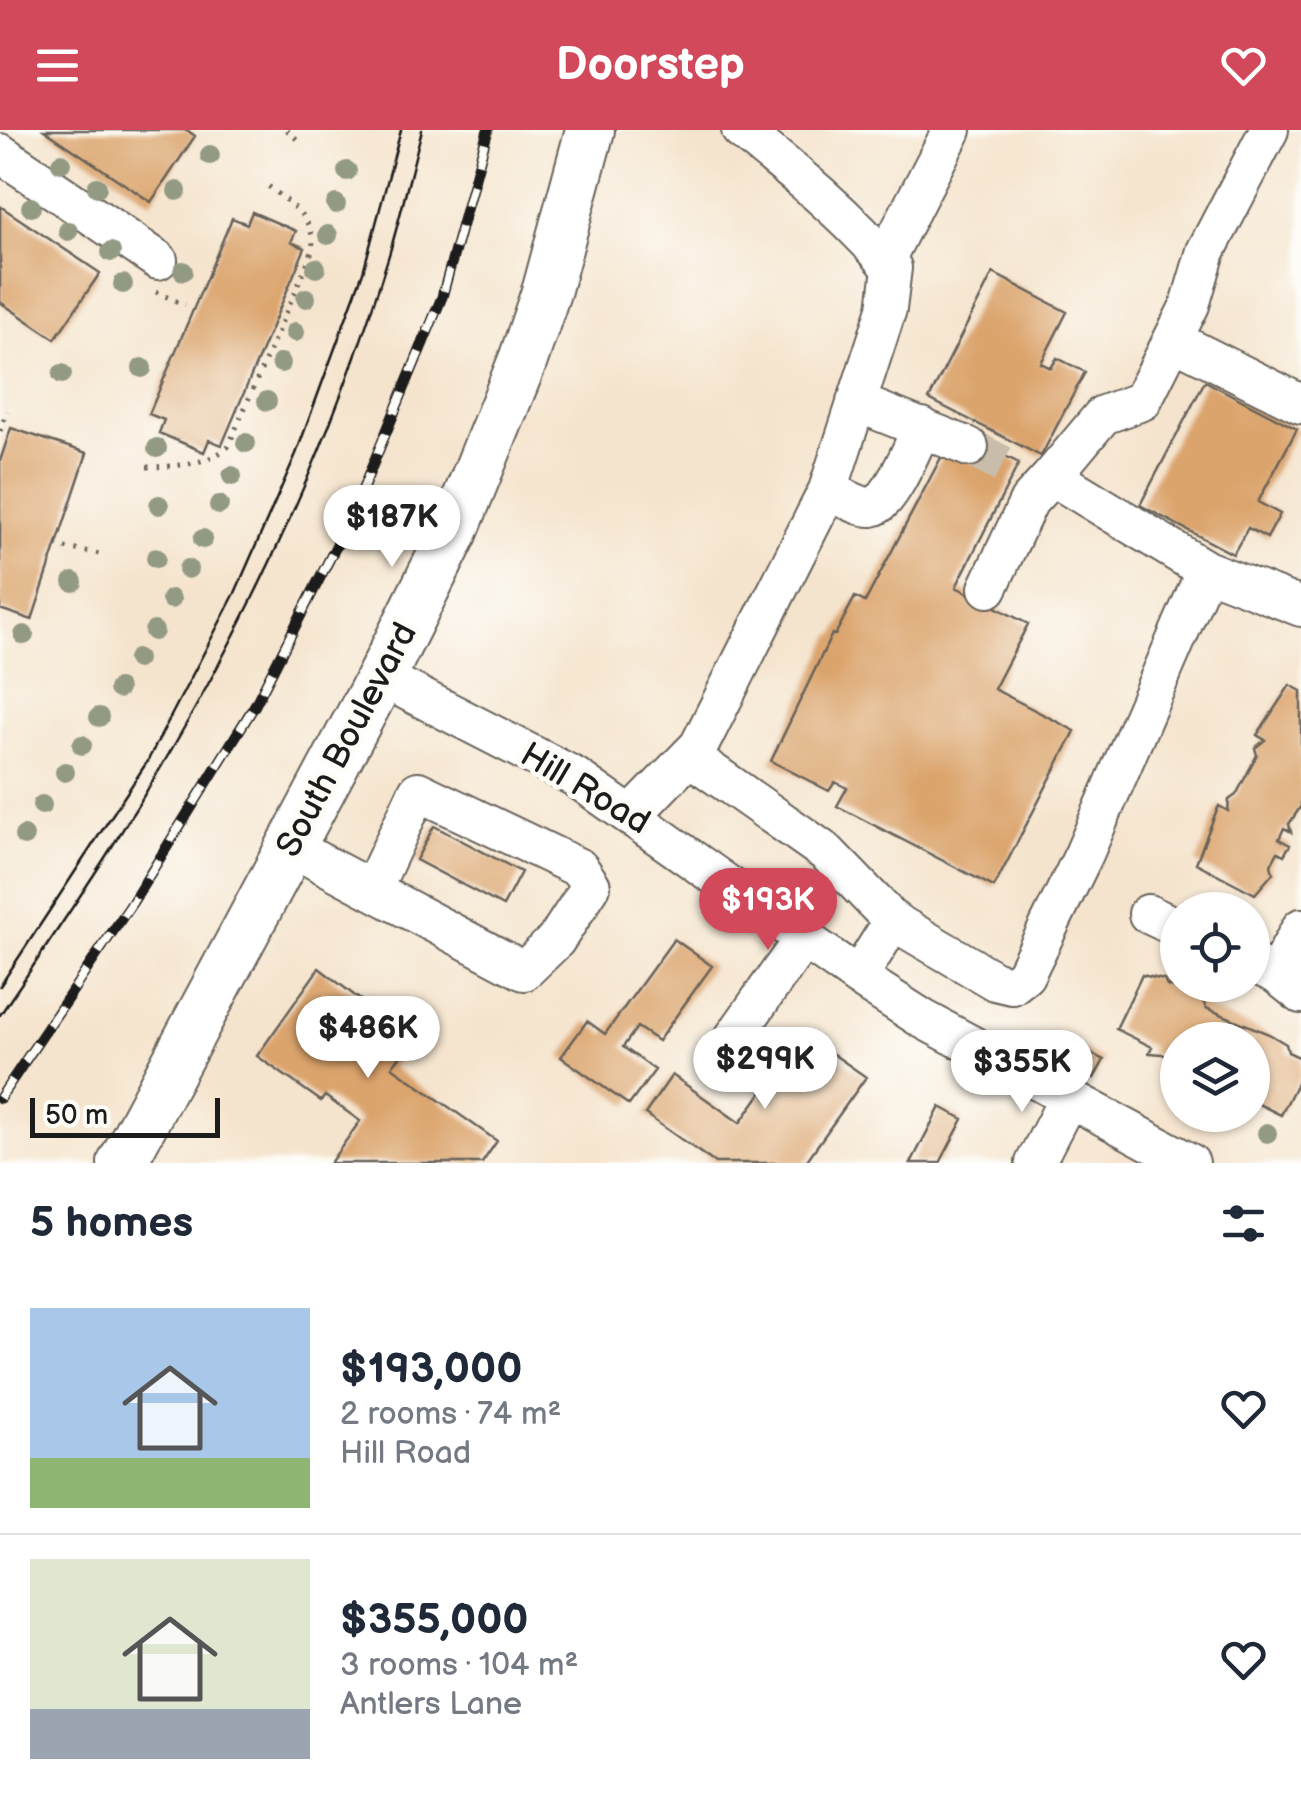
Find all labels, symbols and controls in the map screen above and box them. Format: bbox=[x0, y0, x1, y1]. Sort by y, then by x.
icon: menu bbox=[30, 38, 85, 93]
text: Doorstep bbox=[556, 38, 745, 93]
icon: heart bbox=[1216, 38, 1271, 93]
pin: $187K bbox=[322, 485, 462, 570]
text: $187K bbox=[345, 498, 439, 537]
street label: South Boulevard bbox=[267, 616, 427, 864]
street label: Hill Road bbox=[512, 734, 658, 844]
pin: $193K bbox=[698, 868, 838, 953]
text: $193K bbox=[721, 881, 815, 920]
map controls bbox=[1160, 892, 1270, 1132]
button: locate bbox=[1160, 892, 1270, 1002]
pin: $486K bbox=[298, 996, 438, 1081]
text: $486K bbox=[318, 1009, 418, 1048]
button: layers bbox=[1160, 1022, 1270, 1132]
pin: $299K bbox=[695, 1027, 835, 1112]
pin: $355K bbox=[952, 1030, 1092, 1115]
text: $299K bbox=[715, 1040, 815, 1079]
text: $355K bbox=[973, 1043, 1071, 1082]
scale bar bbox=[30, 1093, 220, 1138]
text: 50 m bbox=[45, 1099, 108, 1132]
icon: filters bbox=[1216, 1196, 1271, 1251]
text: 5 homes bbox=[30, 1198, 193, 1249]
text: $193,000 bbox=[340, 1344, 522, 1395]
icon: home bbox=[110, 1348, 230, 1468]
icon: heart bbox=[1216, 1381, 1271, 1436]
text: 2 rooms · 74 m² bbox=[340, 1395, 561, 1434]
text: Hill Road bbox=[340, 1434, 471, 1473]
text: $355,000 bbox=[340, 1595, 529, 1646]
icon: home bbox=[110, 1599, 230, 1719]
icon: heart bbox=[1216, 1632, 1271, 1687]
text: 3 rooms · 104 m² bbox=[340, 1646, 578, 1685]
text: Antlers Lane bbox=[340, 1685, 522, 1724]

